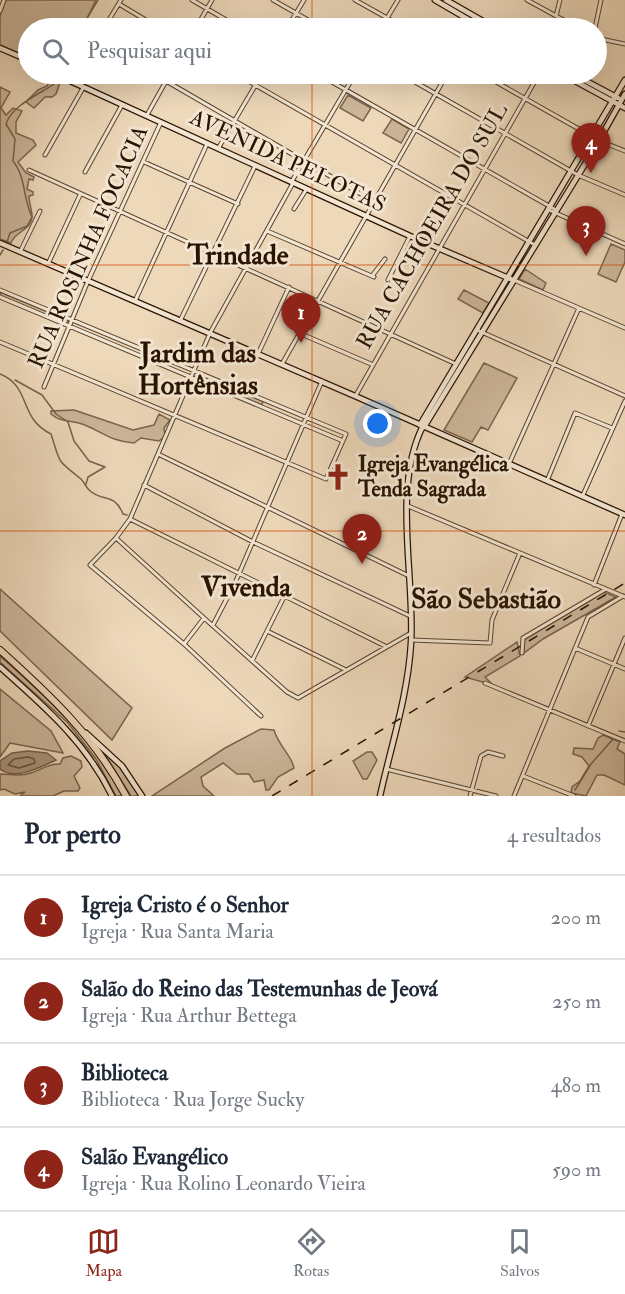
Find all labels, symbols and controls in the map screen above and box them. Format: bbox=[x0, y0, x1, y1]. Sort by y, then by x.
search box bbox=[18, 18, 607, 84]
icon: search bbox=[39, 35, 72, 68]
text: Pesquisar aqui bbox=[87, 37, 212, 65]
street label: RUA CACHOEIRA DO SUL bbox=[350, 98, 514, 354]
street label: AVENIDA PELOTAS bbox=[185, 103, 391, 219]
street label: RUA ROSINHA FOCACIA bbox=[22, 121, 154, 373]
pin: 4 bbox=[572, 124, 610, 173]
pin: 3 bbox=[566, 206, 606, 256]
district label: Trindade bbox=[187, 238, 289, 273]
pin: 1 bbox=[282, 294, 320, 343]
district label: Jardim das Hortênsias bbox=[138, 336, 258, 403]
your location bbox=[363, 409, 392, 438]
place label: Igreja Evangélica Tenda Sagrada bbox=[357, 450, 509, 504]
church icon: Igreja Evangélica Tenda Sagrada bbox=[323, 462, 353, 492]
pin: 2 bbox=[342, 514, 382, 564]
district label: Vivenda bbox=[200, 570, 293, 605]
district label: São Sebastião bbox=[411, 582, 562, 617]
text: Por perto bbox=[24, 819, 121, 851]
text: 4 resultados bbox=[507, 823, 601, 848]
text: Igreja Cristo é o Senhor bbox=[81, 891, 289, 919]
text: 1 bbox=[40, 905, 47, 930]
text: 200 m bbox=[551, 905, 601, 930]
text: Igreja · Rua Santa Maria bbox=[81, 919, 274, 944]
text: Salão do Reino das Testemunhas de Jeová bbox=[81, 975, 438, 1003]
text: 2 bbox=[38, 989, 49, 1014]
text: 250 m bbox=[552, 989, 601, 1014]
text: Igreja · Rua Arthur Bettega bbox=[81, 1003, 297, 1028]
text: Biblioteca bbox=[81, 1059, 168, 1087]
text: 3 bbox=[40, 1073, 47, 1098]
text: 480 m bbox=[551, 1073, 601, 1098]
text: Biblioteca · Rua Jorge Sucky bbox=[81, 1087, 304, 1112]
text: Salão Evangélico bbox=[81, 1143, 228, 1171]
text: 4 bbox=[38, 1157, 49, 1182]
text: 590 m bbox=[552, 1157, 601, 1182]
text: Igreja · Rua Rolino Leonardo Vieira bbox=[81, 1171, 366, 1196]
tab: Mapa bbox=[85, 1225, 122, 1281]
tab: Rotas bbox=[293, 1225, 329, 1281]
tab: Salvos bbox=[500, 1225, 540, 1281]

